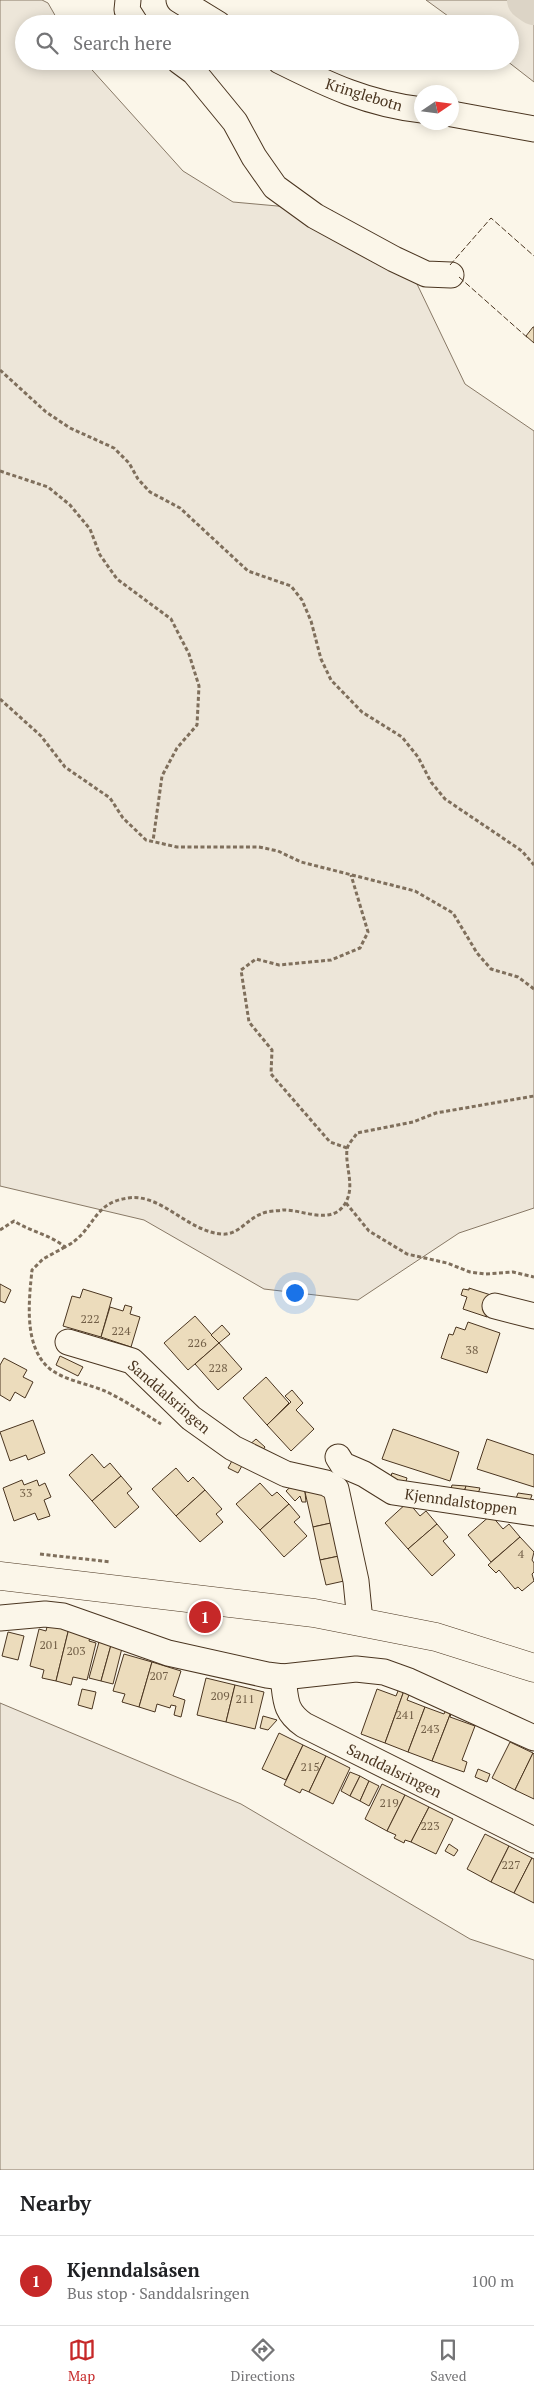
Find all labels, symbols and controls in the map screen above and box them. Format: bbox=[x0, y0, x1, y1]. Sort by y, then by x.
search box bbox=[15, 15, 519, 70]
icon: search bbox=[33, 29, 61, 57]
text: Search here bbox=[73, 30, 172, 55]
street label: Kringlebotn bbox=[323, 73, 405, 115]
north arrow bbox=[414, 85, 459, 130]
your location bbox=[282, 1280, 308, 1306]
house number: 222 bbox=[80, 1311, 100, 1326]
house number: 224 bbox=[111, 1323, 131, 1338]
house number: 226 bbox=[187, 1335, 207, 1350]
house number: 38 bbox=[466, 1342, 478, 1357]
street label: Sanddalsringen bbox=[124, 1355, 215, 1438]
house number: 228 bbox=[208, 1360, 228, 1375]
street label: Kjenndalstoppen bbox=[404, 1483, 519, 1519]
house number: 33 bbox=[20, 1485, 32, 1500]
house number: 4 bbox=[518, 1546, 525, 1561]
pin: 1 bbox=[189, 1598, 221, 1636]
house number: 201 bbox=[39, 1637, 59, 1652]
house number: 203 bbox=[66, 1643, 86, 1658]
house number: 207 bbox=[149, 1668, 169, 1683]
house number: 209 bbox=[210, 1688, 230, 1703]
house number: 211 bbox=[235, 1691, 255, 1706]
house number: 241 bbox=[395, 1707, 415, 1722]
house number: 243 bbox=[420, 1721, 440, 1736]
street label: Sanddalsringen bbox=[344, 1738, 445, 1802]
house number: 215 bbox=[300, 1759, 320, 1774]
house number: 219 bbox=[379, 1795, 399, 1810]
house number: 223 bbox=[420, 1818, 440, 1833]
house number: 227 bbox=[501, 1857, 521, 1872]
text: Nearby bbox=[20, 2189, 91, 2217]
text: Kjenndalsåsen bbox=[67, 2257, 200, 2282]
text: 1 bbox=[31, 2270, 41, 2292]
text: 100 m bbox=[471, 2270, 514, 2292]
text: Bus stop · Sanddalsringen bbox=[67, 2282, 249, 2304]
tab: Map bbox=[68, 2336, 96, 2385]
tab: Directions bbox=[231, 2336, 295, 2385]
tab: Saved bbox=[430, 2336, 466, 2385]

